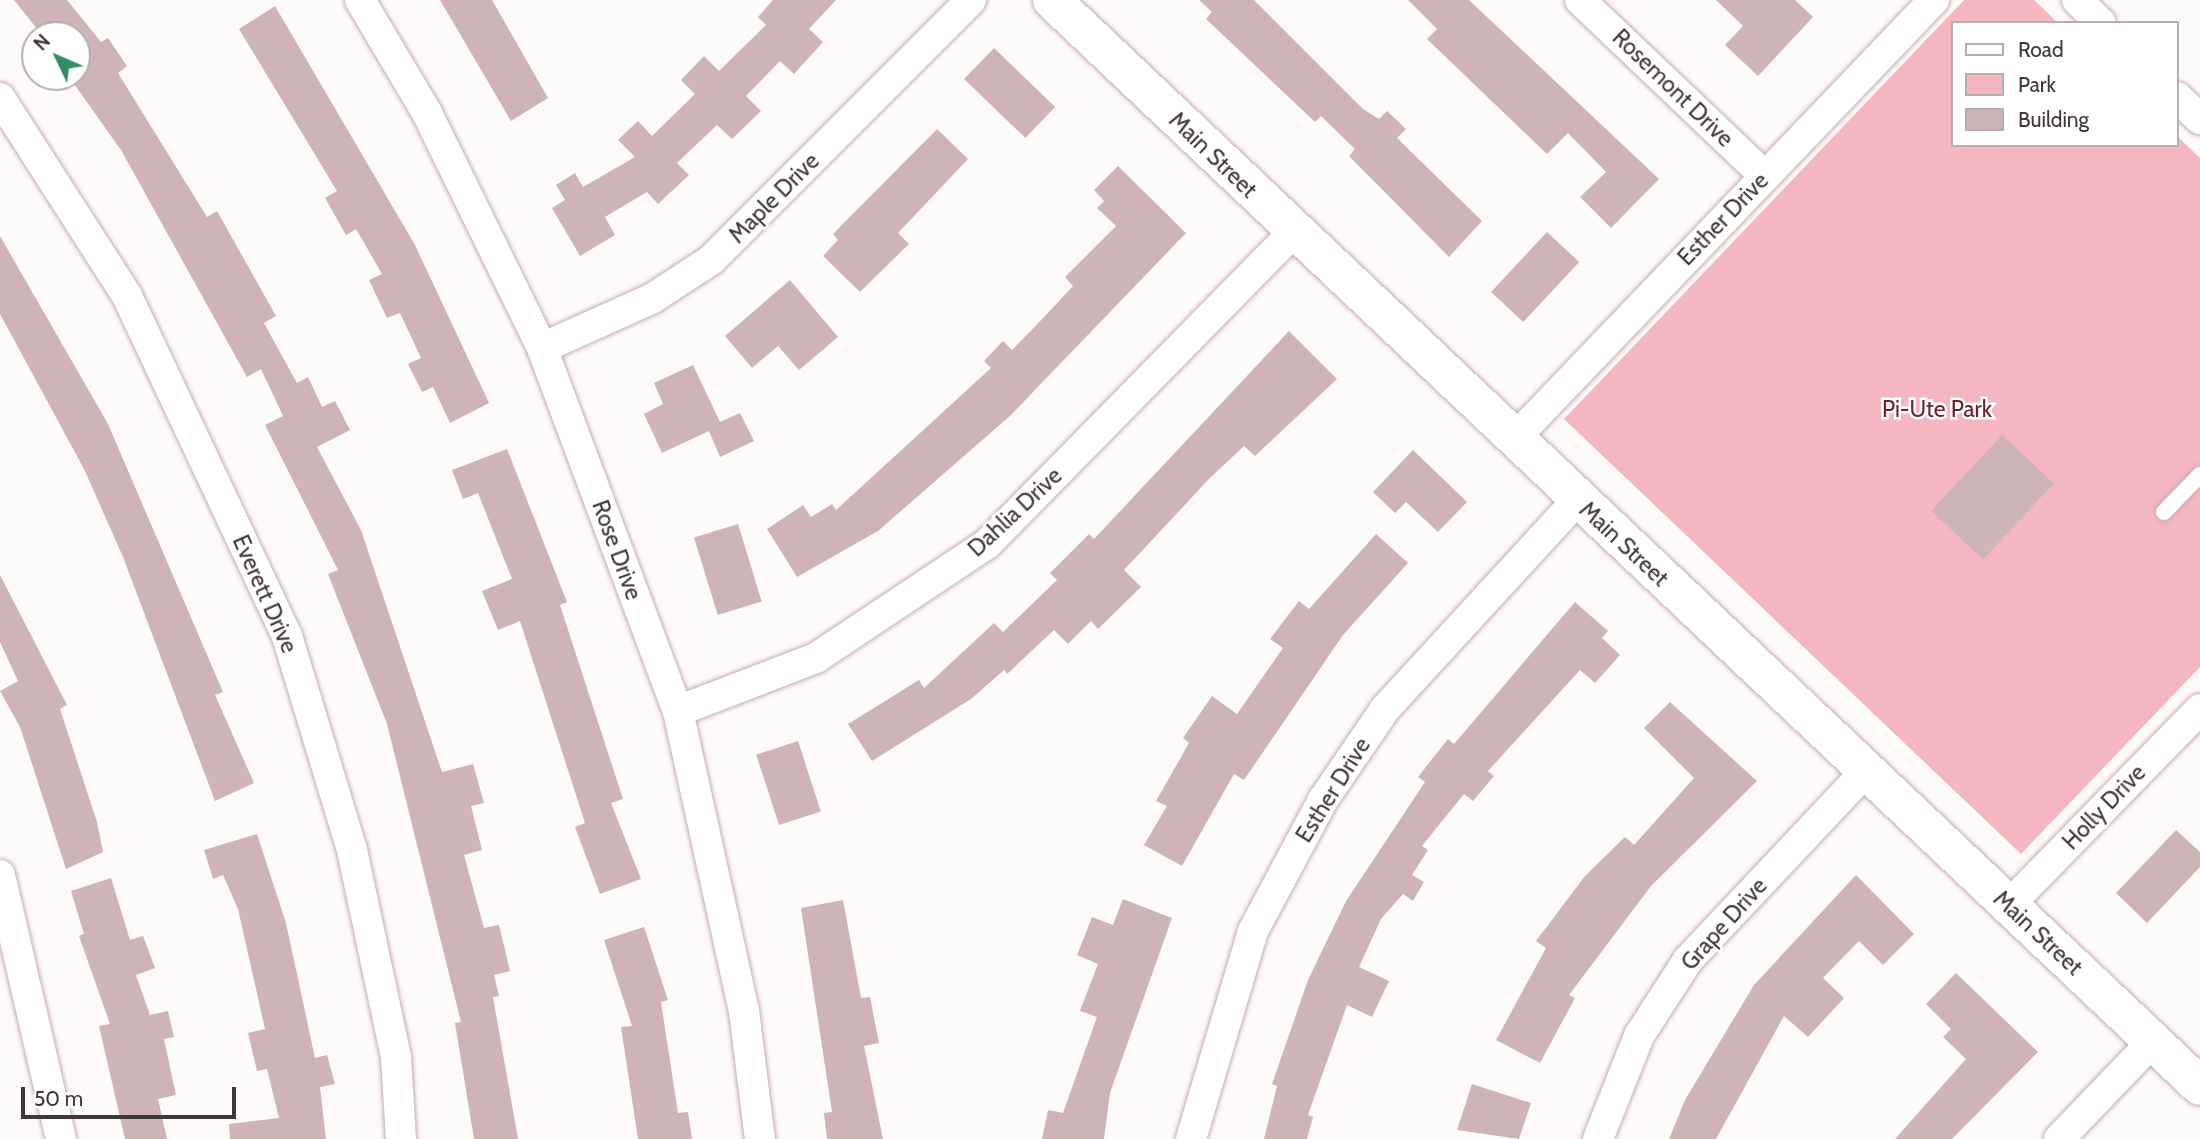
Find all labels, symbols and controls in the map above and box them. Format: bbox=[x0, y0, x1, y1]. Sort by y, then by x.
north arrow bbox=[21, 21, 91, 91]
legend bbox=[1952, 21, 2179, 147]
street label: Rosemont Drive bbox=[1607, 23, 1739, 153]
text: N bbox=[29, 30, 55, 55]
text: Road bbox=[2018, 37, 2064, 62]
text: Park bbox=[2018, 72, 2056, 97]
street label: Main Street bbox=[1163, 106, 1263, 204]
text: Building bbox=[2018, 107, 2089, 132]
street label: Maple Drive bbox=[723, 147, 825, 249]
street label: Esther Drive bbox=[1672, 167, 1774, 271]
park label: Pi-Ute Park bbox=[1882, 395, 1992, 423]
street label: Dahlia Drive bbox=[962, 462, 1068, 562]
street label: Rose Drive bbox=[586, 496, 648, 604]
street label: Main Street bbox=[1574, 496, 1674, 592]
street label: Everett Drive bbox=[227, 531, 303, 657]
street label: Esther Drive bbox=[1290, 733, 1376, 847]
street label: Holly Drive bbox=[2057, 759, 2151, 855]
street label: Grape Drive bbox=[1675, 872, 1773, 976]
street label: Main Street bbox=[1988, 885, 2088, 981]
scale bar bbox=[24, 1072, 240, 1116]
text: 50 m bbox=[34, 1086, 83, 1111]

